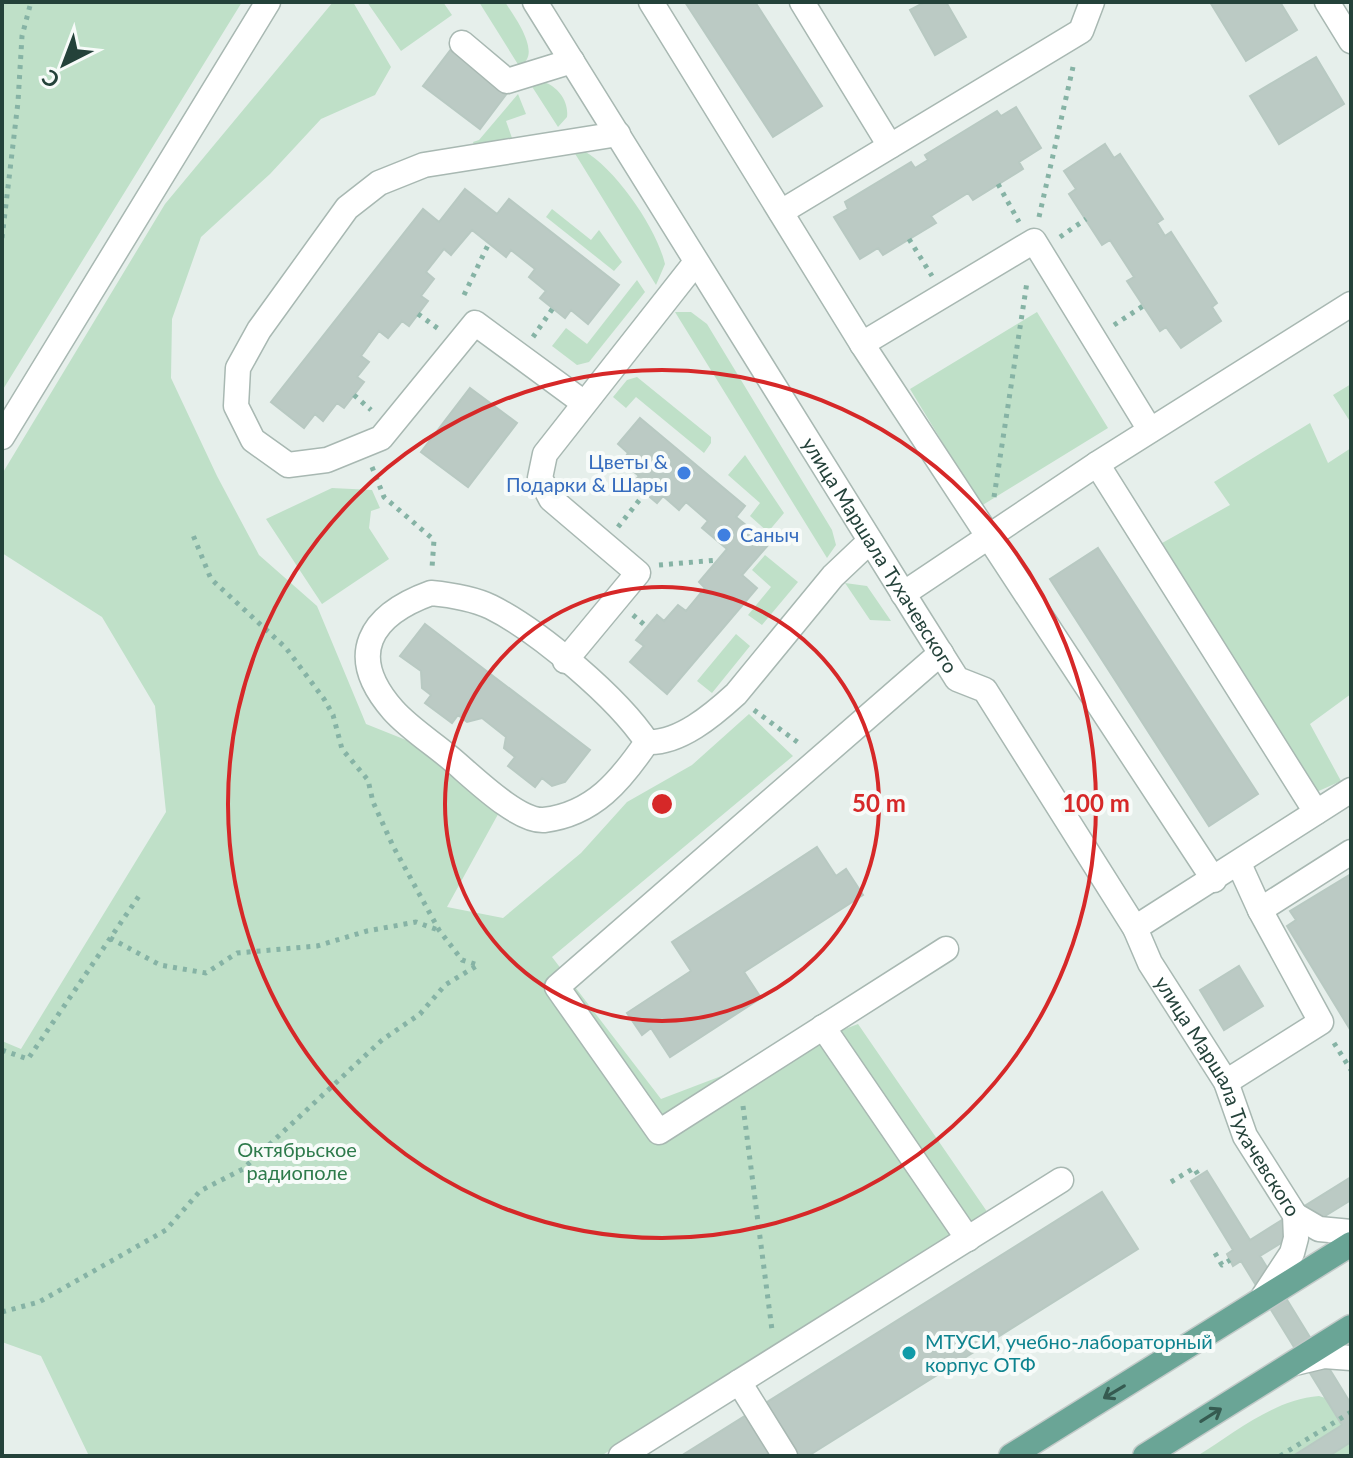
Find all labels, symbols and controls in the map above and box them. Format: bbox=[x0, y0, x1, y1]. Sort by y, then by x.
north arrow bbox=[24, 24, 104, 104]
text: С bbox=[36, 64, 65, 94]
street label: улица Маршала Тухачевского bbox=[798, 433, 963, 677]
place label: Цветы & Подарки & Шары bbox=[506, 449, 669, 496]
marker: Цветы & Подарки & Шары bbox=[675, 464, 693, 482]
place label: Саныч bbox=[740, 522, 799, 546]
marker: Саныч bbox=[715, 526, 733, 544]
text: 50 m bbox=[852, 788, 906, 817]
text: 100 m bbox=[1062, 788, 1130, 817]
centre of rings bbox=[648, 790, 676, 818]
street label: улица Маршала Тухачевского bbox=[1150, 971, 1306, 1221]
park label: Октябрьское радиополе bbox=[237, 1137, 357, 1184]
place label: МТУСИ, учебно-лабораторный корпус ОТФ bbox=[925, 1329, 1213, 1376]
marker: МТУСИ, учебно-лабораторный корпус ОТФ bbox=[900, 1344, 918, 1362]
one-way arrow bbox=[1103, 1384, 1126, 1400]
one-way arrow bbox=[1199, 1406, 1222, 1422]

